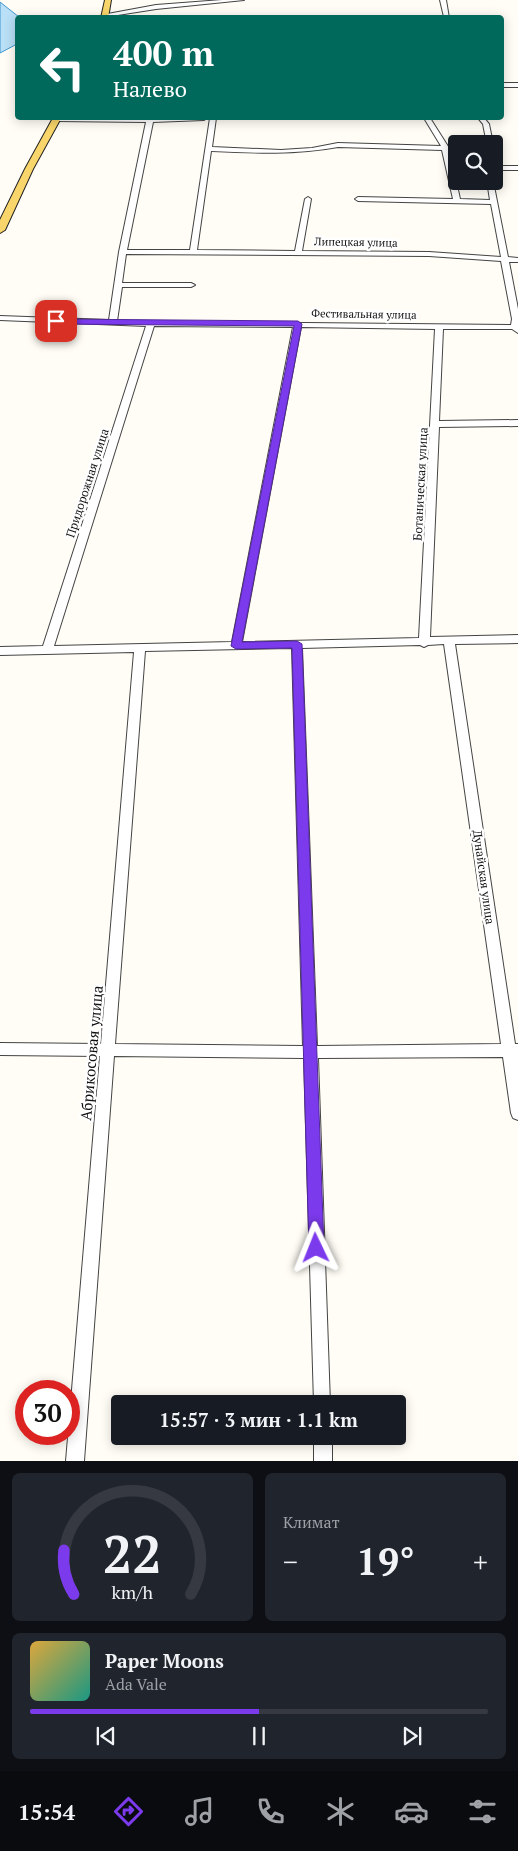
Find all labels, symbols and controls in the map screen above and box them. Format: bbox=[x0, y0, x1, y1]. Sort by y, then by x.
text: 400 m bbox=[113, 30, 214, 76]
icon: left bbox=[30, 35, 95, 100]
text: Налево bbox=[113, 74, 187, 103]
map controls bbox=[448, 135, 503, 190]
button: search bbox=[448, 135, 503, 190]
street label: Липецкая улица bbox=[313, 234, 398, 250]
pin bbox=[35, 300, 77, 342]
street label: Фестивальная улица bbox=[311, 306, 417, 322]
icon: arrive bbox=[42, 307, 70, 335]
street label: Придорожная улица bbox=[62, 426, 112, 540]
street label: Ботаническая улица bbox=[410, 427, 430, 541]
street label: Дунайская улица bbox=[470, 829, 498, 925]
street label: Абрикосовая улица bbox=[75, 984, 107, 1121]
position arrow bbox=[289, 1221, 341, 1273]
speed limit sign: 30 bbox=[15, 1380, 80, 1445]
text: 15:57 · 3 мин · 1.1 km bbox=[159, 1407, 358, 1432]
text: Климат bbox=[283, 1511, 340, 1533]
text: 22 bbox=[103, 1519, 162, 1588]
text: 19° bbox=[356, 1536, 415, 1586]
text: − bbox=[283, 1543, 298, 1580]
text: + bbox=[473, 1543, 488, 1580]
text: km/h bbox=[112, 1580, 154, 1604]
text: Paper Moons bbox=[105, 1648, 224, 1673]
text: Ada Vale bbox=[105, 1673, 167, 1695]
icon: previous bbox=[92, 1722, 120, 1750]
icon: pause bbox=[245, 1722, 273, 1750]
icon: next bbox=[398, 1722, 426, 1750]
icon: directions bbox=[111, 1794, 146, 1829]
icon: music bbox=[182, 1794, 217, 1829]
icon: phone bbox=[253, 1794, 288, 1829]
icon: climate bbox=[323, 1794, 358, 1829]
icon: car bbox=[394, 1794, 429, 1829]
icon: filters bbox=[465, 1794, 500, 1829]
text: 15:54 bbox=[18, 1797, 75, 1826]

